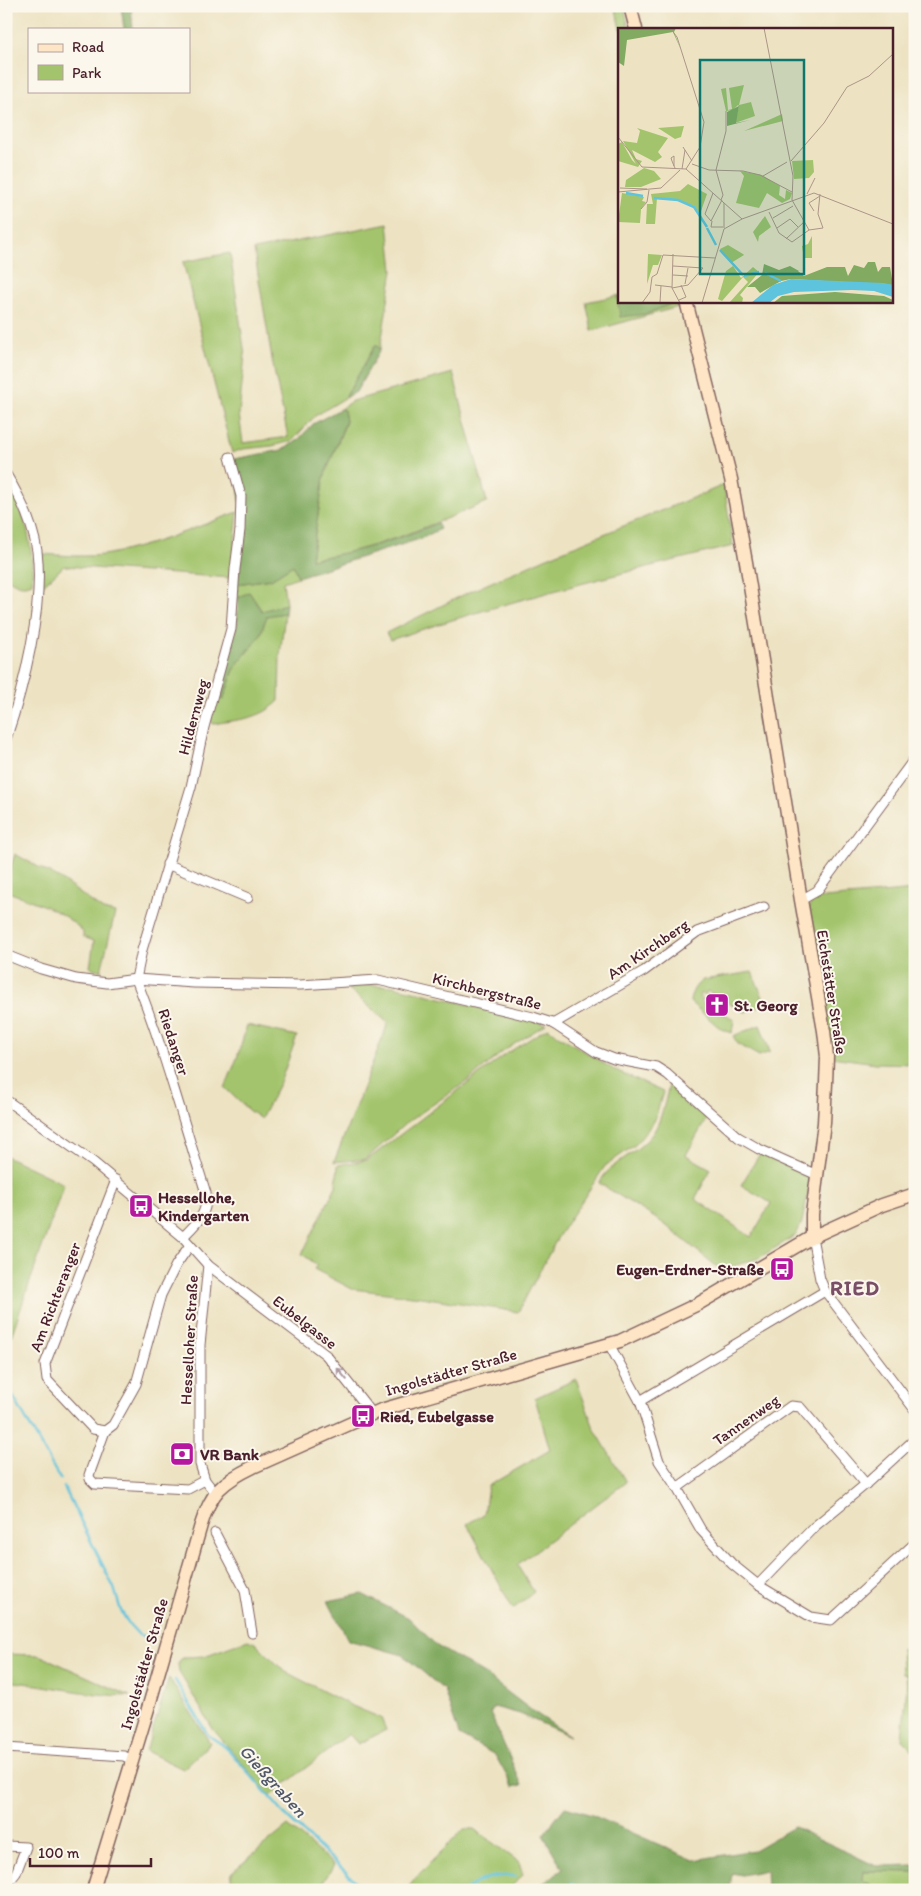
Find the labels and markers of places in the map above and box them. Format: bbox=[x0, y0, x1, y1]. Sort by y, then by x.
church icon: St. Georg bbox=[704, 992, 730, 1018]
place label: St. Georg bbox=[734, 996, 798, 1016]
place label: Hessellohe, Kindergarten bbox=[158, 1188, 250, 1226]
bus stop icon: Hessellohe, Kindergarten bbox=[128, 1193, 154, 1219]
bus stop icon: Eugen-Erdner-Straße bbox=[769, 1256, 795, 1282]
place label: Eugen-Erdner-Straße bbox=[616, 1260, 764, 1280]
bus stop icon: Ried, Eubelgasse bbox=[350, 1403, 376, 1429]
place label: Ried, Eubelgasse bbox=[380, 1407, 494, 1427]
bank icon: VR Bank bbox=[169, 1441, 195, 1467]
place label: VR Bank bbox=[200, 1445, 260, 1464]

